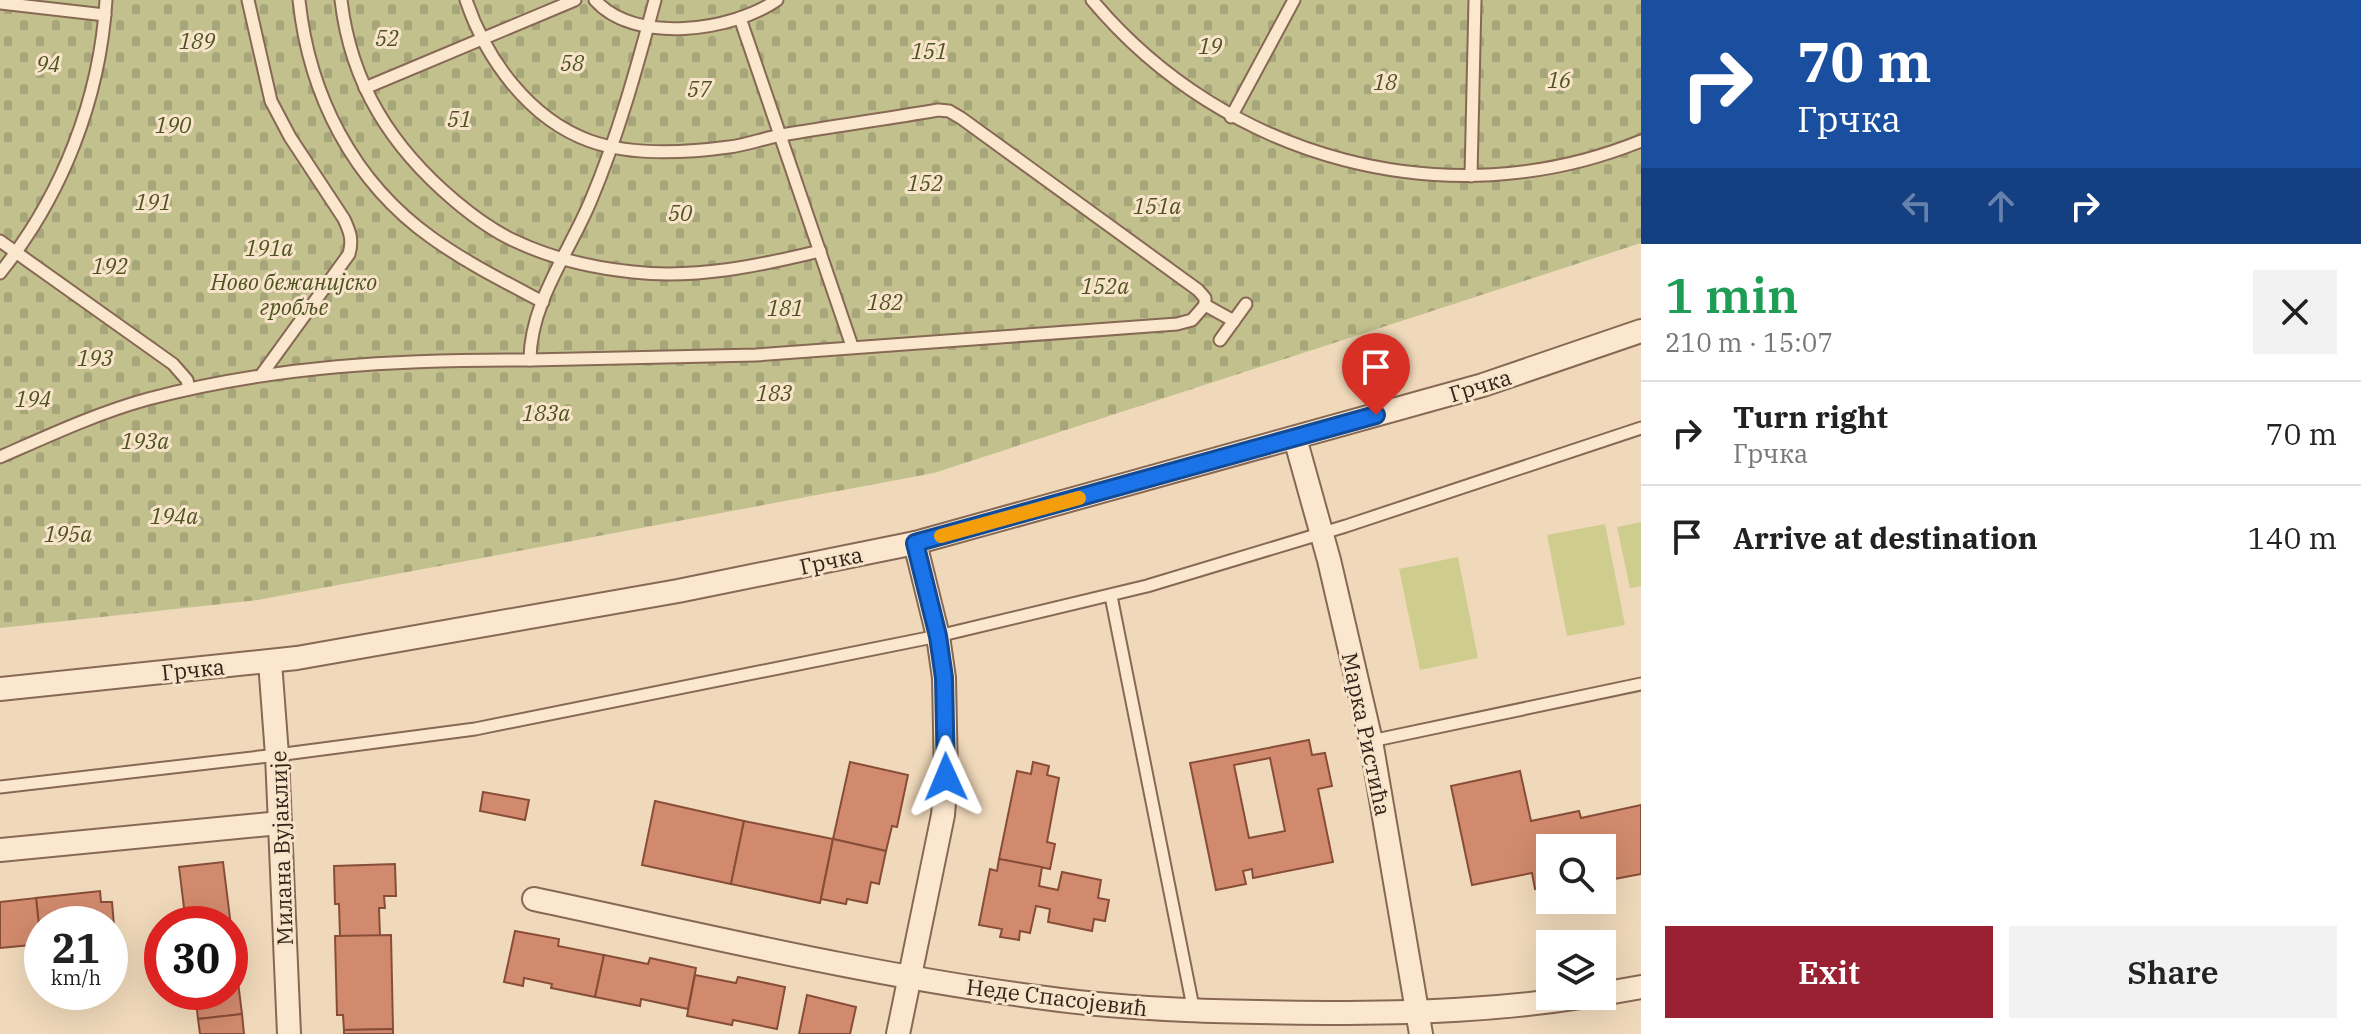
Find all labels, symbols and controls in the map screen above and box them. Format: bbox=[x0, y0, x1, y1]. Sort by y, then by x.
park label: 52 bbox=[375, 23, 399, 52]
text: 70 m bbox=[1797, 25, 1932, 97]
park label: 189 bbox=[179, 26, 216, 55]
park label: 19 bbox=[1198, 31, 1223, 60]
icon: right bbox=[1665, 32, 1769, 136]
park label: 151 bbox=[911, 36, 947, 65]
park label: 58 bbox=[560, 48, 585, 77]
park label: 94 bbox=[36, 49, 60, 78]
park label: 16 bbox=[1547, 65, 1571, 94]
park label: 18 bbox=[1373, 67, 1398, 96]
park label: 57 bbox=[687, 74, 713, 103]
text: Грчка bbox=[1797, 95, 1901, 142]
park label: 51 bbox=[447, 104, 471, 133]
park label: 190 bbox=[155, 110, 192, 139]
park label: 152 bbox=[907, 168, 943, 197]
icon: left bbox=[1895, 184, 1939, 228]
icon: ahead bbox=[1979, 184, 2023, 228]
icon: right bbox=[2063, 184, 2107, 228]
park label: 191 bbox=[135, 187, 171, 216]
park label: 151a bbox=[1133, 191, 1181, 220]
park label: 50 bbox=[668, 198, 693, 227]
park label: 191a bbox=[245, 233, 293, 262]
park label: 192 bbox=[92, 251, 128, 280]
text: 1 min bbox=[1665, 264, 1798, 326]
park label: Ново бежанијско гробље bbox=[210, 267, 377, 321]
button: close bbox=[2253, 270, 2337, 354]
park label: 152a bbox=[1081, 271, 1129, 300]
park label: 182 bbox=[867, 287, 903, 316]
park label: 181 bbox=[767, 293, 803, 322]
text: 210 m · 15:07 bbox=[1665, 325, 1833, 359]
pin bbox=[1342, 333, 1410, 415]
park label: 193 bbox=[77, 343, 113, 372]
icon: arrive bbox=[1354, 345, 1398, 389]
street label: Грчка bbox=[1445, 362, 1515, 408]
park label: 183 bbox=[756, 378, 792, 407]
park label: 194 bbox=[15, 384, 51, 413]
text: Turn right bbox=[1733, 397, 1888, 436]
park label: 183a bbox=[522, 398, 570, 427]
icon: right bbox=[1665, 411, 1709, 455]
text: 70 m bbox=[2265, 414, 2337, 453]
park label: 193a bbox=[121, 426, 169, 455]
text: Грчка bbox=[1733, 436, 1808, 470]
park label: 194a bbox=[150, 501, 198, 530]
icon: arrive bbox=[1665, 515, 1709, 559]
text: Arrive at destination bbox=[1733, 518, 2038, 557]
text: 140 m bbox=[2247, 518, 2337, 557]
park label: 195a bbox=[44, 519, 92, 548]
street label: Грчка bbox=[797, 539, 865, 581]
street label: Марка Ристића bbox=[1336, 650, 1398, 818]
street label: Грчка bbox=[160, 651, 226, 687]
position arrow bbox=[904, 735, 988, 819]
street label: Милана Вујаклије bbox=[263, 750, 299, 946]
map controls bbox=[1536, 834, 1616, 1010]
button: search bbox=[1536, 834, 1616, 914]
speed limit sign: 30 bbox=[144, 906, 248, 1010]
text: 21 bbox=[52, 922, 100, 974]
button: Exit bbox=[1665, 926, 1993, 1018]
button: Share bbox=[2009, 926, 2337, 1018]
button: layers bbox=[1536, 930, 1616, 1010]
text: km/h bbox=[51, 964, 101, 991]
street label: Неде Спасојевић bbox=[965, 971, 1149, 1023]

